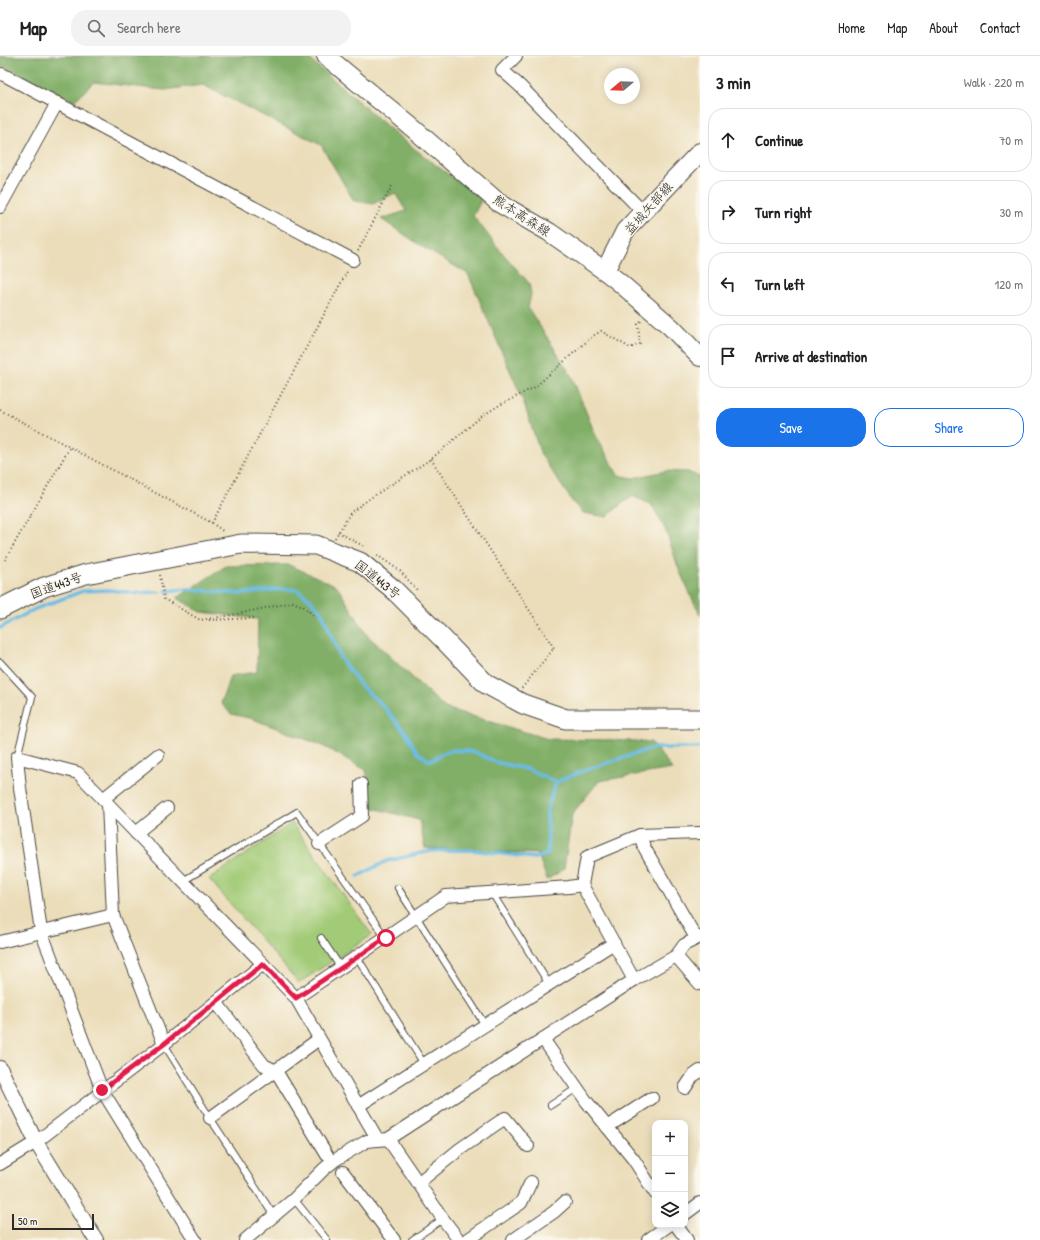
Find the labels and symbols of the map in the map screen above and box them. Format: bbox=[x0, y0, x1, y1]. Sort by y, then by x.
north arrow bbox=[604, 68, 640, 104]
street label: 益城矢部線 bbox=[620, 177, 677, 238]
street label: 熊本高森線 bbox=[490, 190, 555, 241]
street label: 国道443号 bbox=[351, 555, 405, 603]
street label: 国道443号 bbox=[27, 567, 85, 603]
route start bbox=[377, 929, 395, 947]
route end bbox=[93, 1081, 111, 1099]
scale bar bbox=[12, 1212, 94, 1231]

